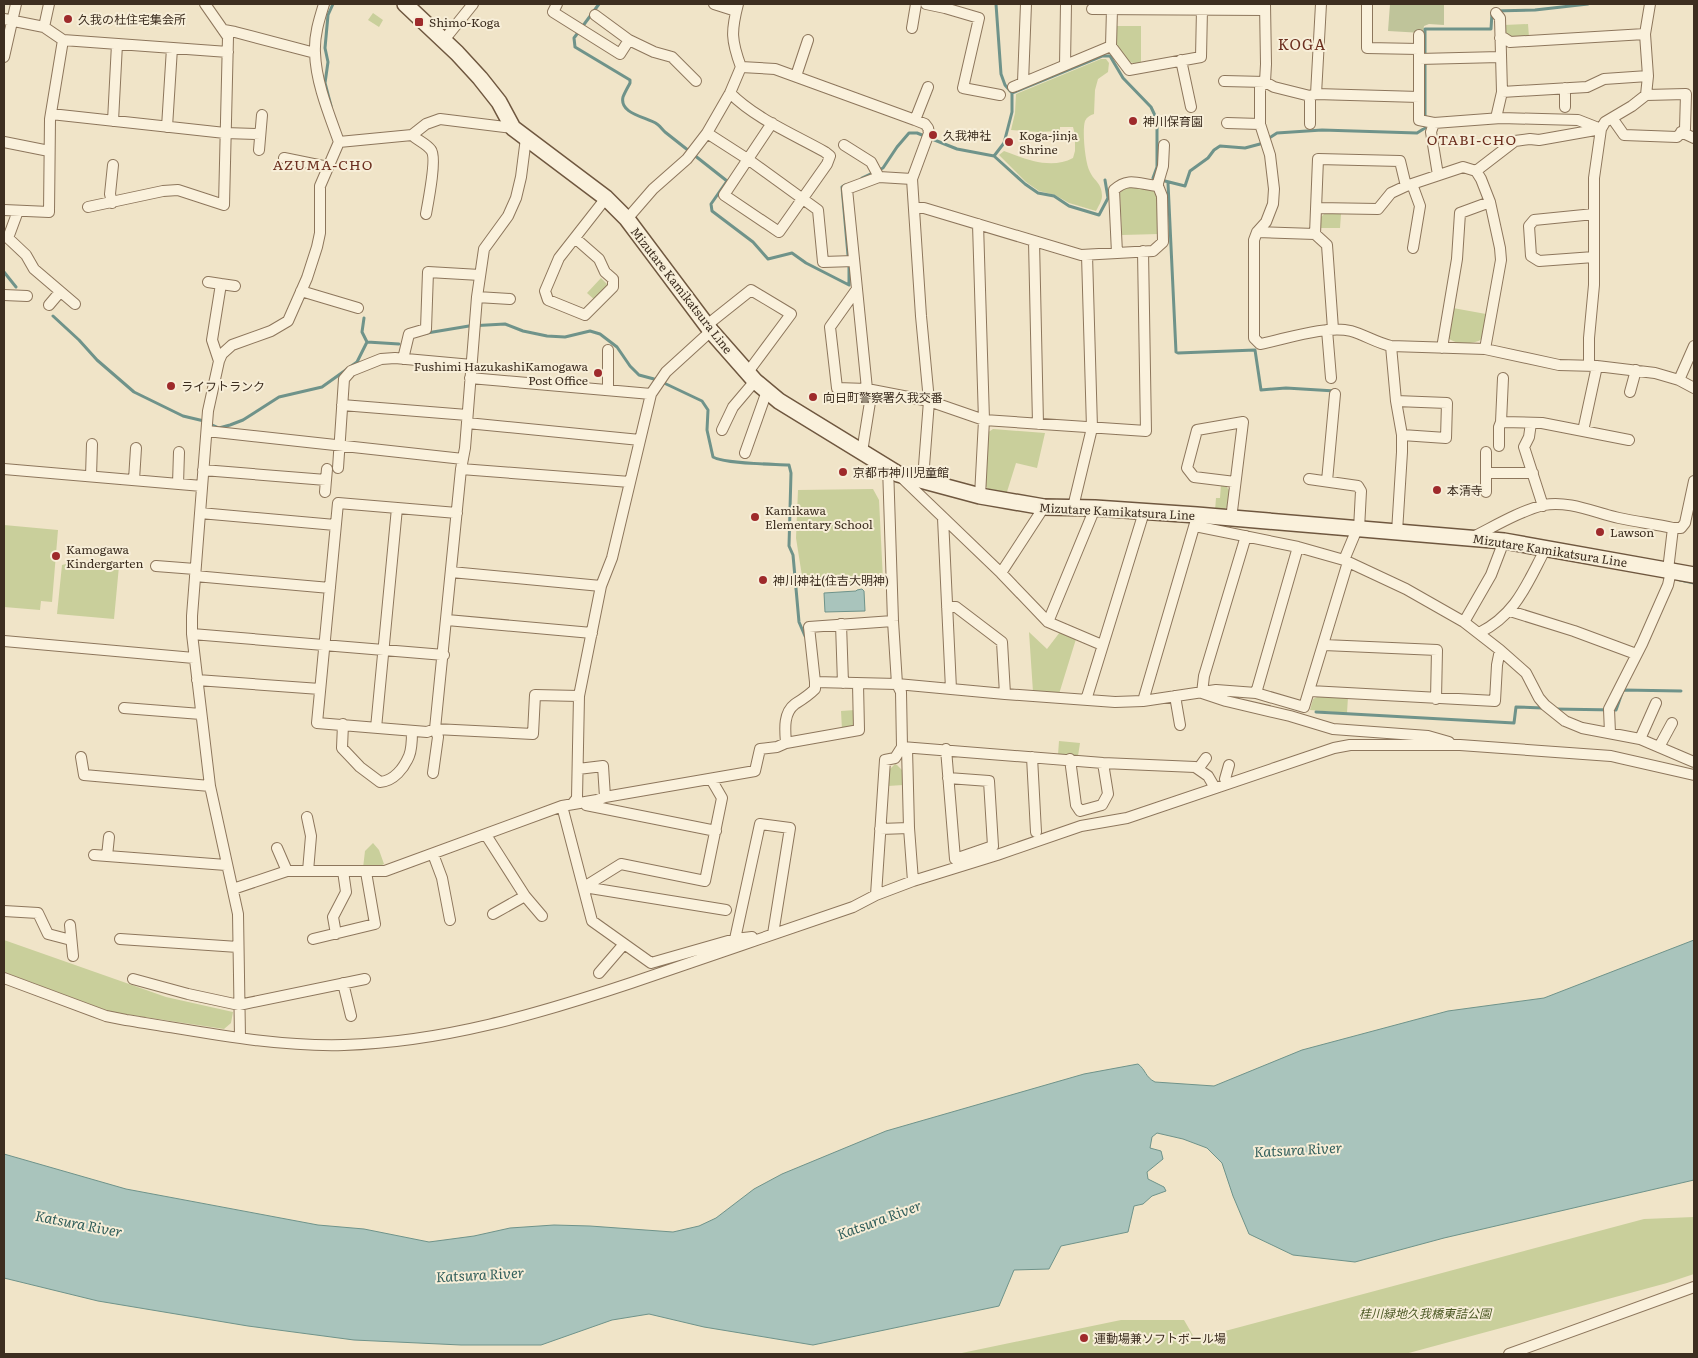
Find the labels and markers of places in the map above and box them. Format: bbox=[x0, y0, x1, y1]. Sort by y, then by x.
place label: 久我の杜住宅集会所 bbox=[78, 10, 186, 28]
marker: 久我の杜住宅集会所 bbox=[62, 13, 74, 25]
place label: Shimo-Koga bbox=[429, 13, 500, 31]
marker: Shimo-Koga bbox=[413, 16, 425, 28]
place label: 神川保育園 bbox=[1143, 112, 1203, 130]
marker: 神川保育園 bbox=[1127, 115, 1139, 127]
place label: 久我神社 bbox=[943, 126, 991, 144]
place label: Koga-jinja Shrine bbox=[1019, 126, 1078, 158]
marker: 久我神社 bbox=[927, 129, 939, 141]
marker: Koga-jinja Shrine bbox=[1003, 136, 1015, 148]
place label: Fushimi HazukashiKamogawa Post Office bbox=[414, 357, 589, 389]
marker: Fushimi HazukashiKamogawa Post Office bbox=[592, 367, 604, 379]
place label: ライフトランク bbox=[181, 377, 265, 395]
marker: ライフトランク bbox=[165, 380, 177, 392]
place label: 向日町警察署久我交番 bbox=[823, 388, 943, 406]
marker: 向日町警察署久我交番 bbox=[807, 391, 819, 403]
place label: 京都市神川児童館 bbox=[853, 463, 949, 481]
marker: 京都市神川児童館 bbox=[837, 466, 849, 478]
place label: 本清寺 bbox=[1447, 481, 1483, 499]
marker: 本清寺 bbox=[1431, 484, 1443, 496]
place label: Kamikawa Elementary School bbox=[765, 501, 873, 533]
marker: Kamikawa Elementary School bbox=[749, 511, 761, 523]
place label: Lawson bbox=[1610, 523, 1654, 541]
marker: Lawson bbox=[1594, 526, 1606, 538]
place label: Kamogawa Kindergarten bbox=[66, 540, 143, 572]
marker: Kamogawa Kindergarten bbox=[50, 550, 62, 562]
place label: 神川神社(住吉大明神) bbox=[773, 571, 889, 589]
marker: 神川神社(住吉大明神) bbox=[757, 574, 769, 586]
place label: 運動場兼ソフトボール場 bbox=[1094, 1329, 1226, 1347]
marker: 運動場兼ソフトボール場 bbox=[1078, 1332, 1090, 1344]

